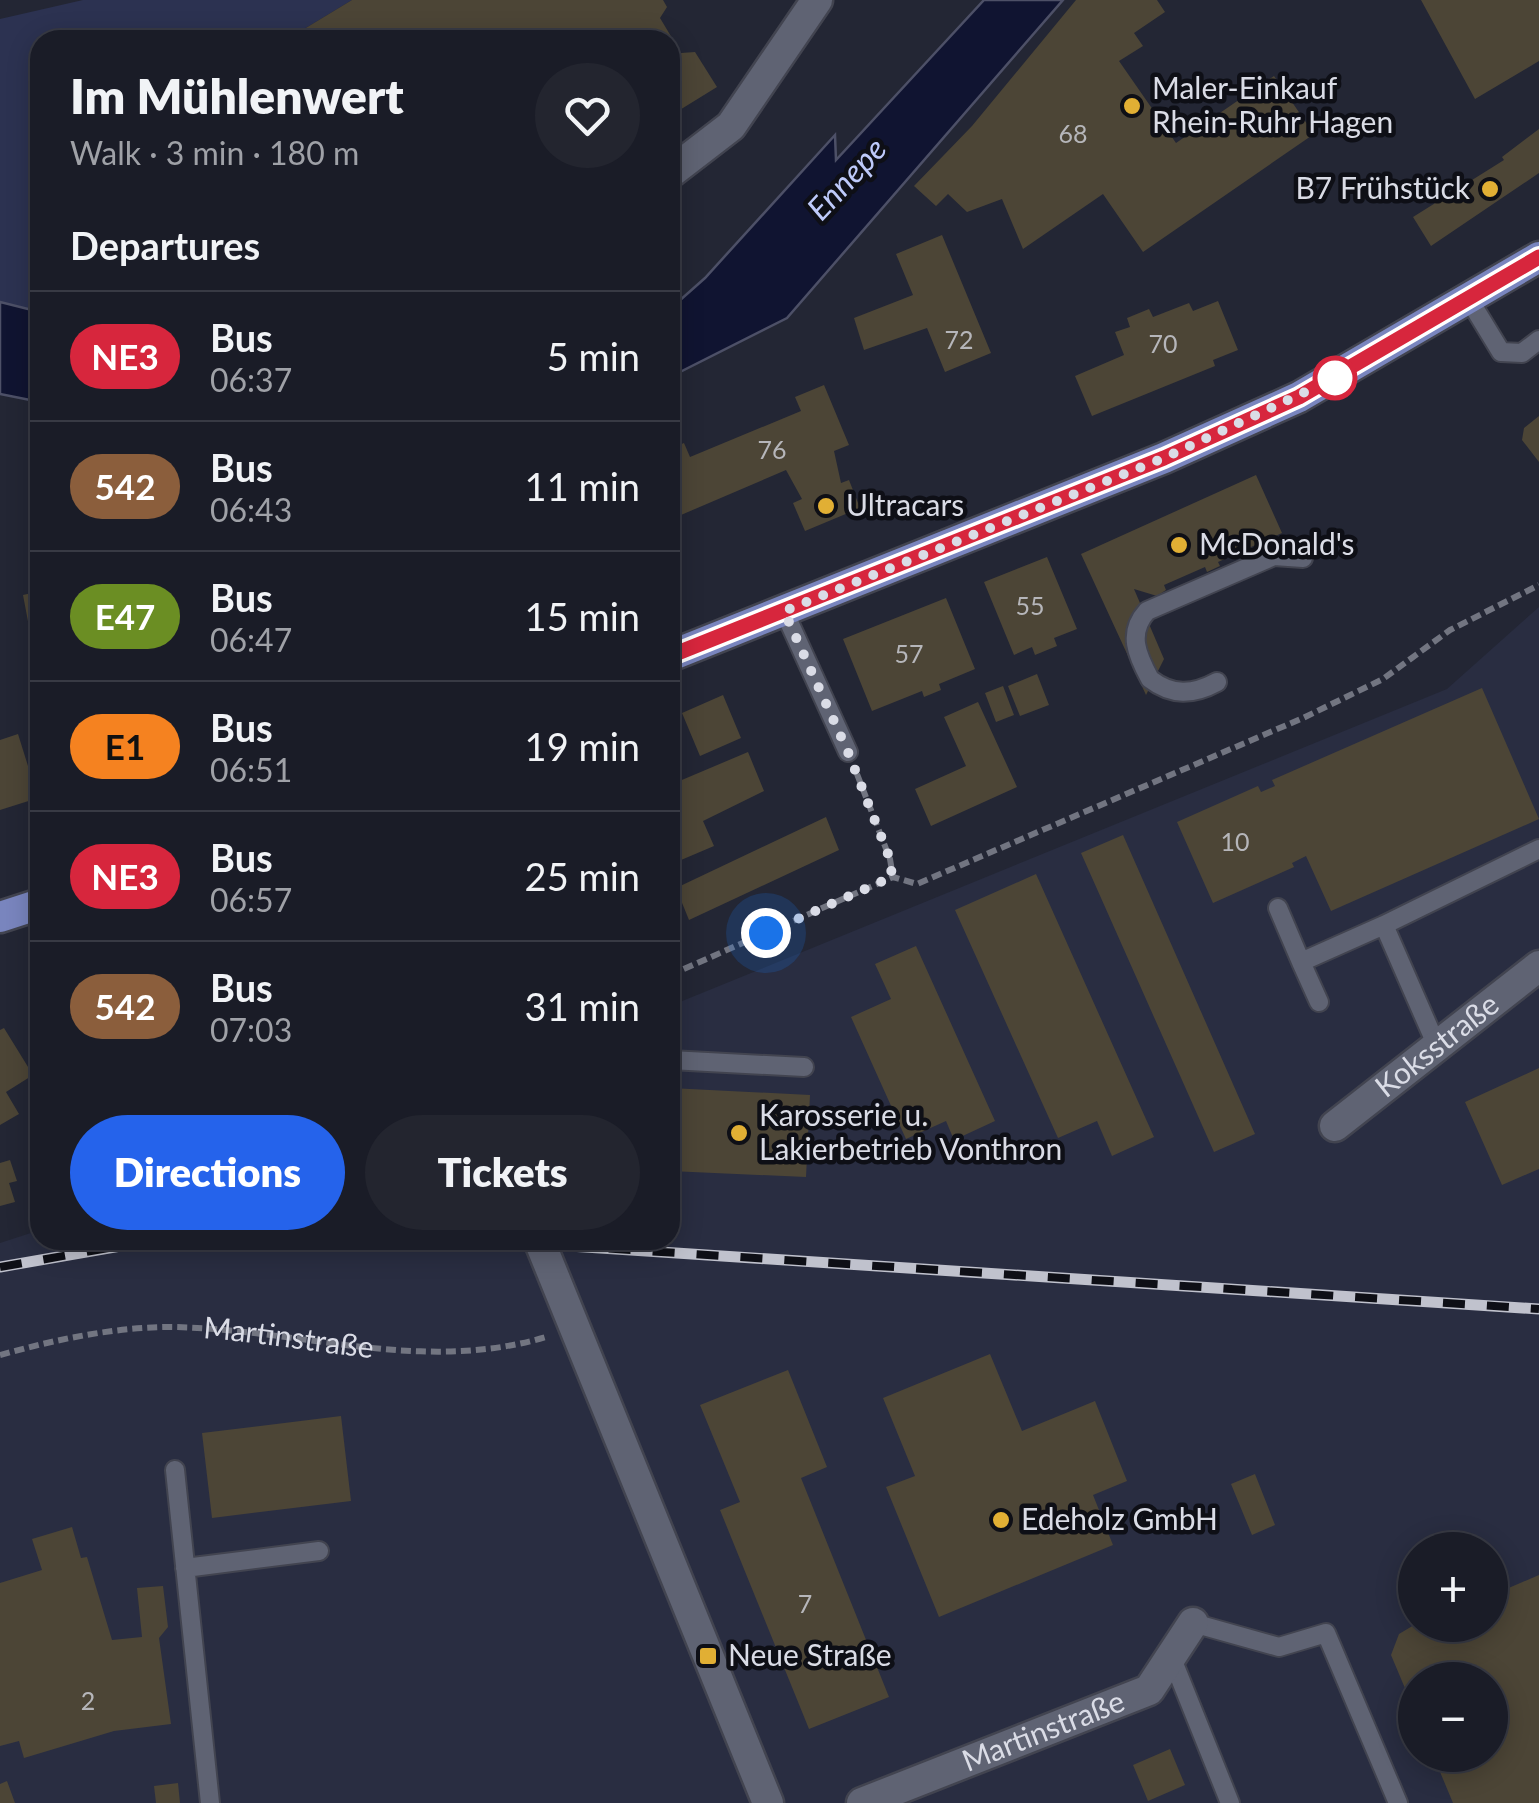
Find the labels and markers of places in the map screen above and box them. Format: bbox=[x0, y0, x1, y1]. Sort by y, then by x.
place label: Maler-Einkauf Rhein-Ruhr Hagen bbox=[1152, 69, 1393, 139]
marker: Maler-Einkauf Rhein-Ruhr Hagen bbox=[1121, 95, 1143, 117]
place label: B7 Frühstück bbox=[1295, 169, 1471, 205]
marker: B7 Frühstück bbox=[1479, 178, 1501, 200]
unlabelled marker bbox=[1314, 357, 1356, 399]
place label: Ultracars bbox=[846, 486, 964, 522]
marker: Ultracars bbox=[815, 495, 837, 517]
place label: McDonald's bbox=[1199, 525, 1355, 561]
marker: McDonald's bbox=[1168, 534, 1190, 556]
place label: Karosserie u. Lakierbetrieb Vonthron bbox=[759, 1096, 1062, 1166]
marker: Karosserie u. Lakierbetrieb Vonthron bbox=[728, 1122, 750, 1144]
place label: Edeholz GmbH bbox=[1021, 1500, 1218, 1536]
marker: Edeholz GmbH bbox=[990, 1509, 1012, 1531]
place label: Neue Straße bbox=[728, 1636, 892, 1672]
marker: Neue Straße bbox=[697, 1645, 719, 1667]

